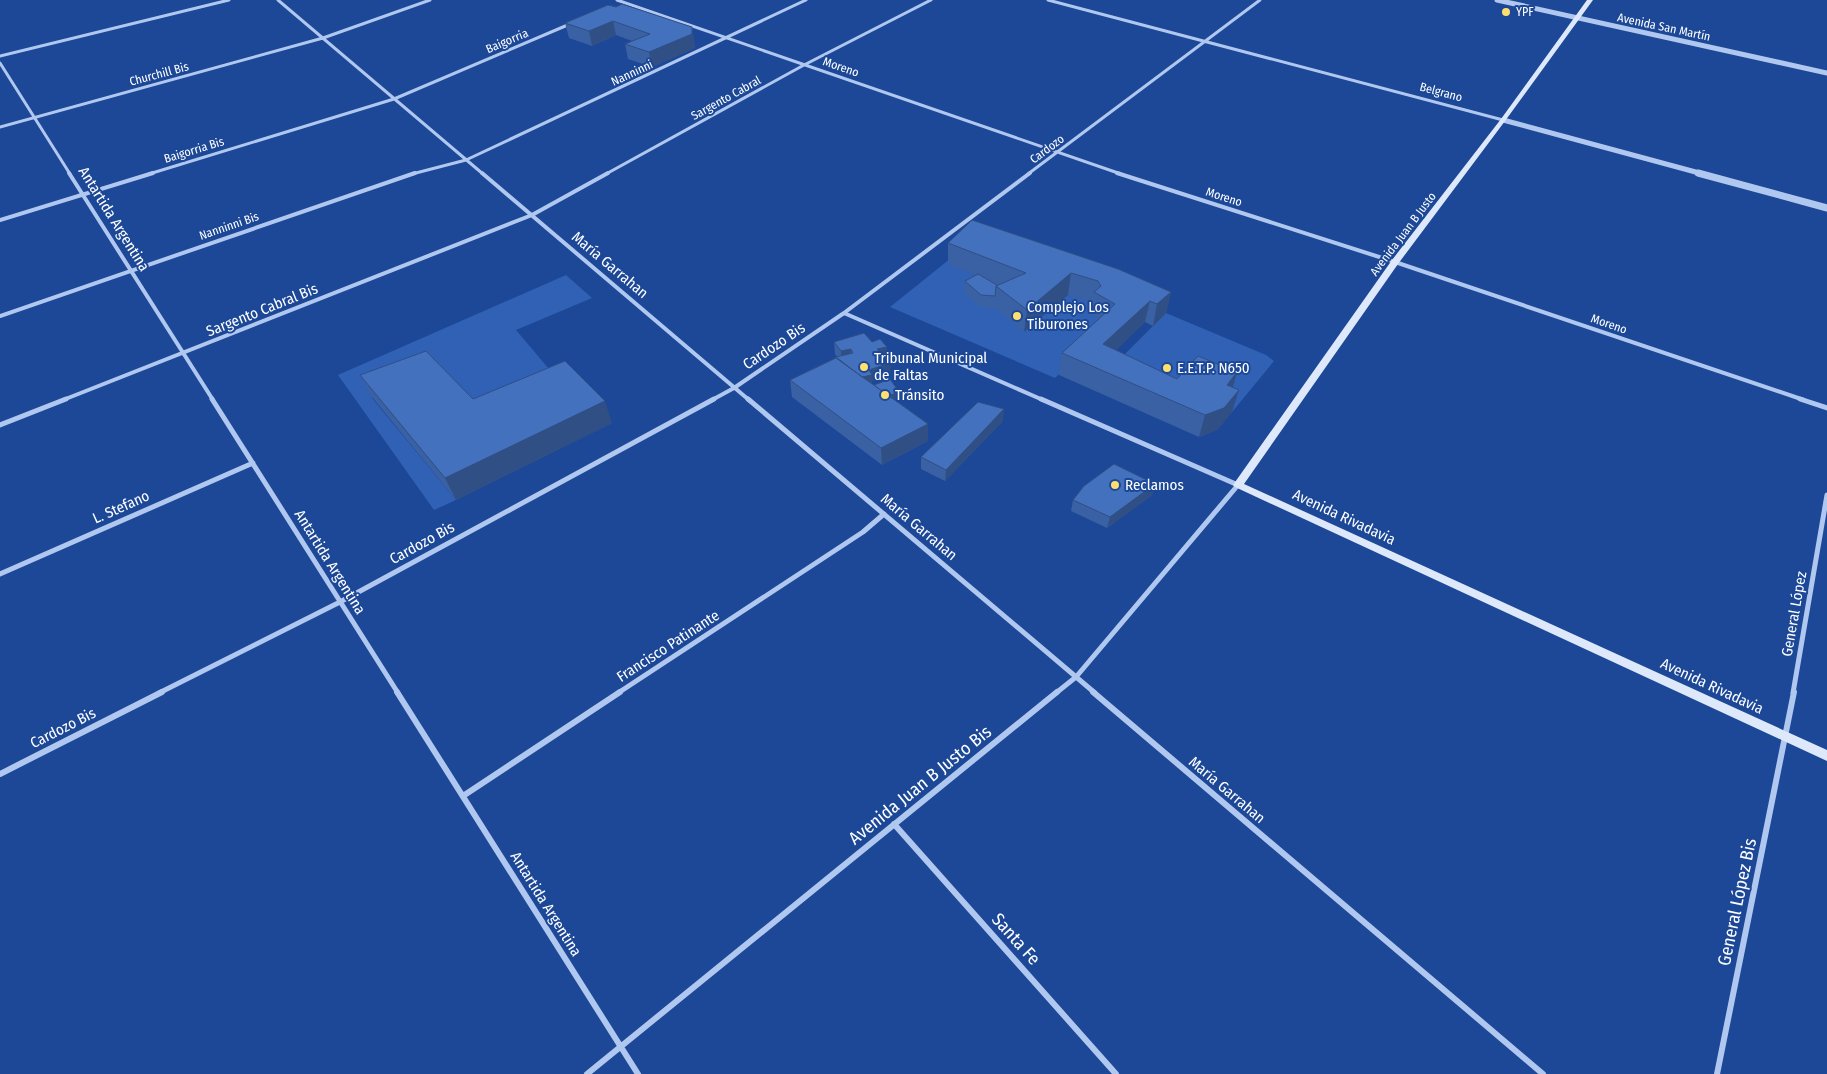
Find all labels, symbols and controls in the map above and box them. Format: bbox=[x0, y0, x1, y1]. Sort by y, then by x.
place label: YPF bbox=[1516, 5, 1534, 19]
marker: YPF bbox=[1500, 6, 1512, 18]
street label: Avenida San Martín bbox=[1616, 10, 1712, 44]
street label: Baigorria bbox=[484, 26, 530, 56]
street label: Moreno bbox=[821, 54, 861, 80]
street label: Nanninni bbox=[609, 57, 655, 89]
street label: Churchill Bis bbox=[128, 59, 190, 89]
street label: Sargento Cabral bbox=[689, 73, 763, 123]
street label: Belgrano bbox=[1418, 80, 1464, 104]
street label: Cardozo bbox=[1027, 132, 1067, 166]
street label: Baigorria Bis bbox=[162, 134, 226, 166]
street label: Antartida Argentina bbox=[75, 163, 153, 275]
street label: Moreno bbox=[1204, 185, 1244, 209]
street label: Avenida Juan B Justo bbox=[1367, 190, 1439, 278]
street label: Nanninni Bis bbox=[197, 209, 261, 243]
street label: María Garrahan bbox=[568, 228, 652, 302]
street label: Sargento Cabral Bis bbox=[204, 279, 320, 341]
place label: Complejo Los Tiburones bbox=[1027, 298, 1109, 333]
marker: Complejo Los Tiburones bbox=[1011, 310, 1023, 322]
street label: Moreno bbox=[1589, 311, 1629, 337]
street label: Cardozo Bis bbox=[739, 319, 809, 373]
place label: Tribunal Municipal de Faltas bbox=[874, 349, 987, 384]
place label: E.E.T.P. N650 bbox=[1177, 359, 1250, 377]
marker: Tribunal Municipal de Faltas bbox=[858, 361, 870, 373]
marker: E.E.T.P. N650 bbox=[1161, 362, 1173, 374]
place label: Tránsito bbox=[895, 386, 944, 404]
marker: Tránsito bbox=[879, 389, 891, 401]
place label: Reclamos bbox=[1125, 476, 1184, 494]
marker: Reclamos bbox=[1109, 479, 1121, 491]
street label: Avenida Rivadavia bbox=[1290, 485, 1398, 549]
street label: L. Stefano bbox=[90, 486, 152, 527]
street label: María Garrahan bbox=[877, 490, 961, 564]
street label: Antartida Argentina bbox=[291, 506, 369, 618]
street label: Cardozo Bis bbox=[387, 518, 457, 568]
street label: General López bbox=[1778, 570, 1810, 658]
street label: Francisco Patinante bbox=[613, 606, 723, 686]
street label: Avenida Rivadavia bbox=[1658, 654, 1766, 718]
street label: Cardozo Bis bbox=[27, 704, 99, 752]
street label: Avenida Juan B Justo Bis bbox=[844, 720, 996, 849]
street label: María Garrahan bbox=[1185, 753, 1269, 827]
street label: General López Bis bbox=[1713, 836, 1761, 968]
street label: Antartida Argentina bbox=[507, 848, 585, 960]
street label: Santa Fe bbox=[987, 909, 1045, 970]

